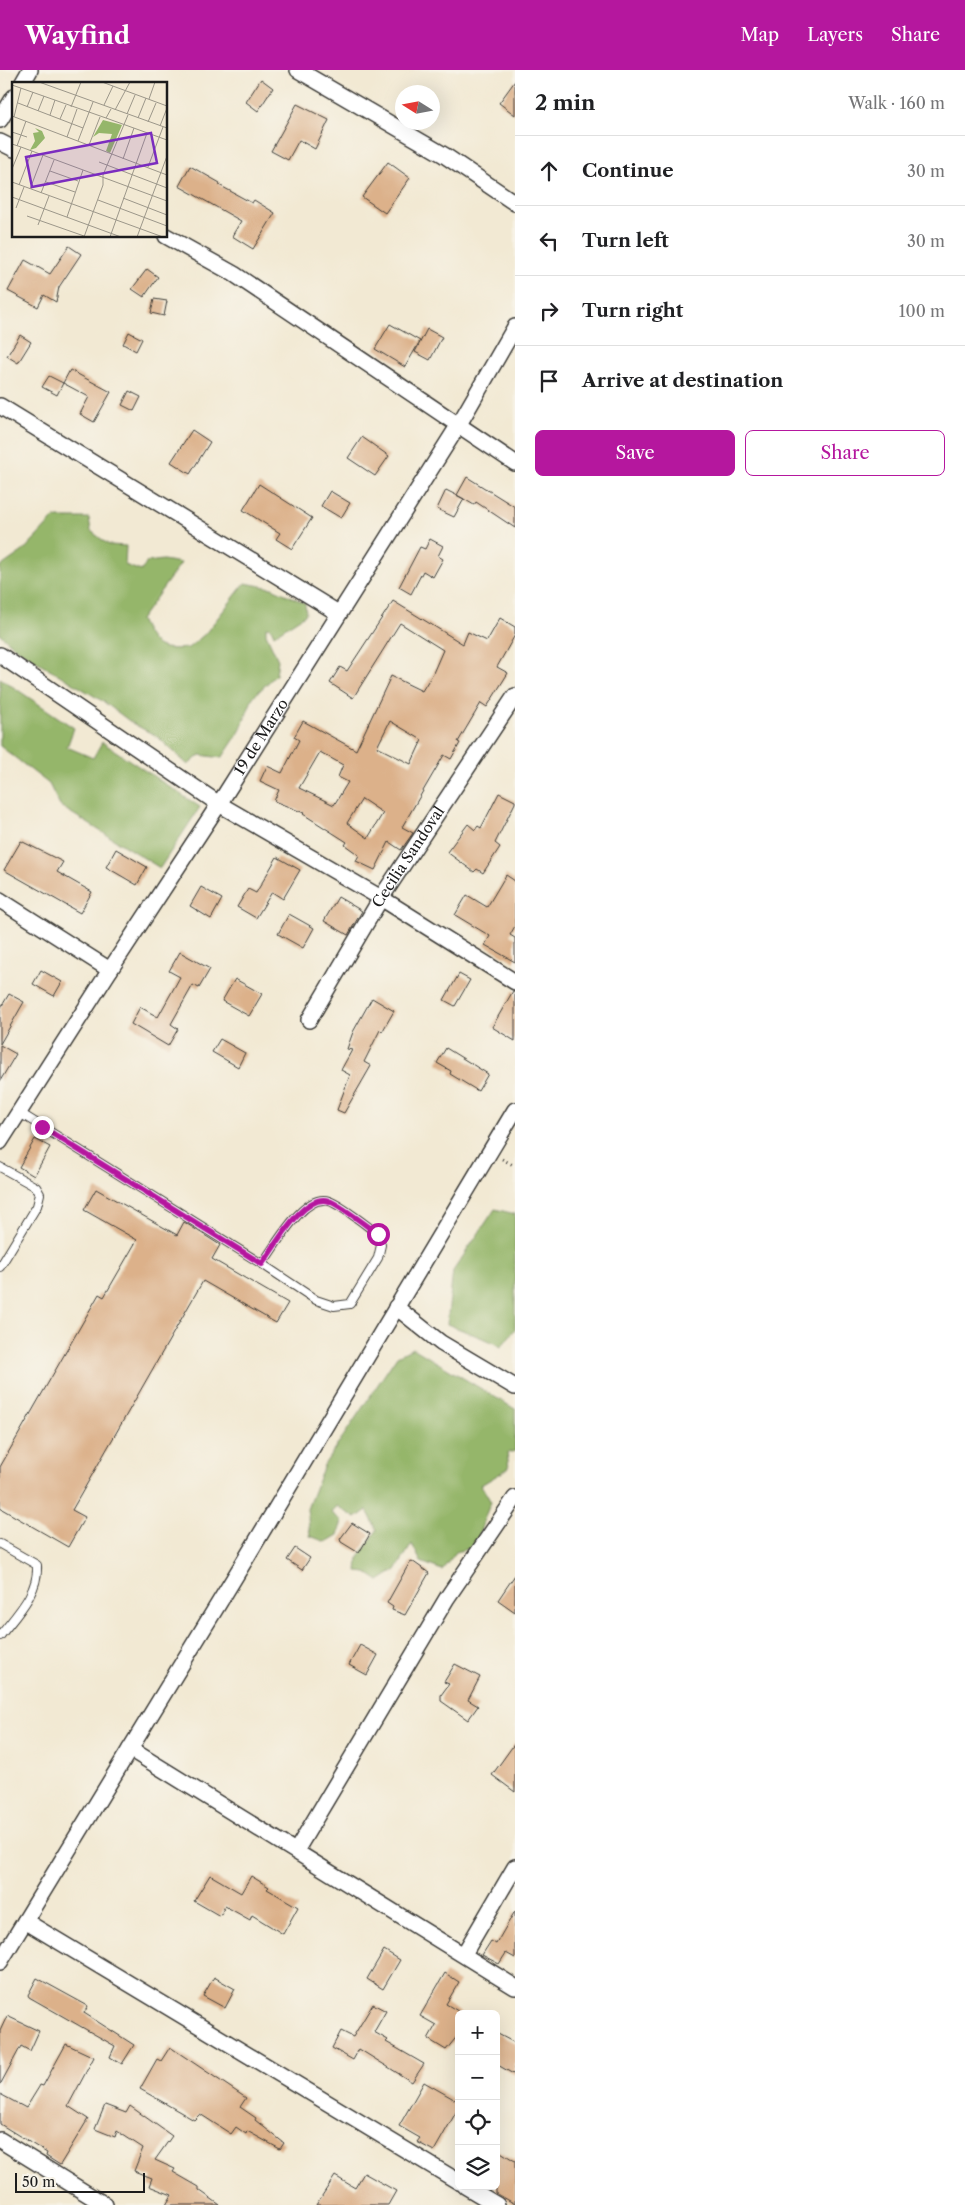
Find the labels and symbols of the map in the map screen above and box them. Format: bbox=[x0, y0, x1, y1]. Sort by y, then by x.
inset map bbox=[12, 82, 168, 238]
north arrow bbox=[395, 85, 440, 130]
street label: 19 de Marzo bbox=[230, 695, 292, 779]
street label: Cecilia Sandoval bbox=[368, 802, 449, 911]
route end bbox=[31, 1116, 54, 1139]
route start bbox=[367, 1223, 390, 1246]
scale bar bbox=[15, 2170, 145, 2193]

